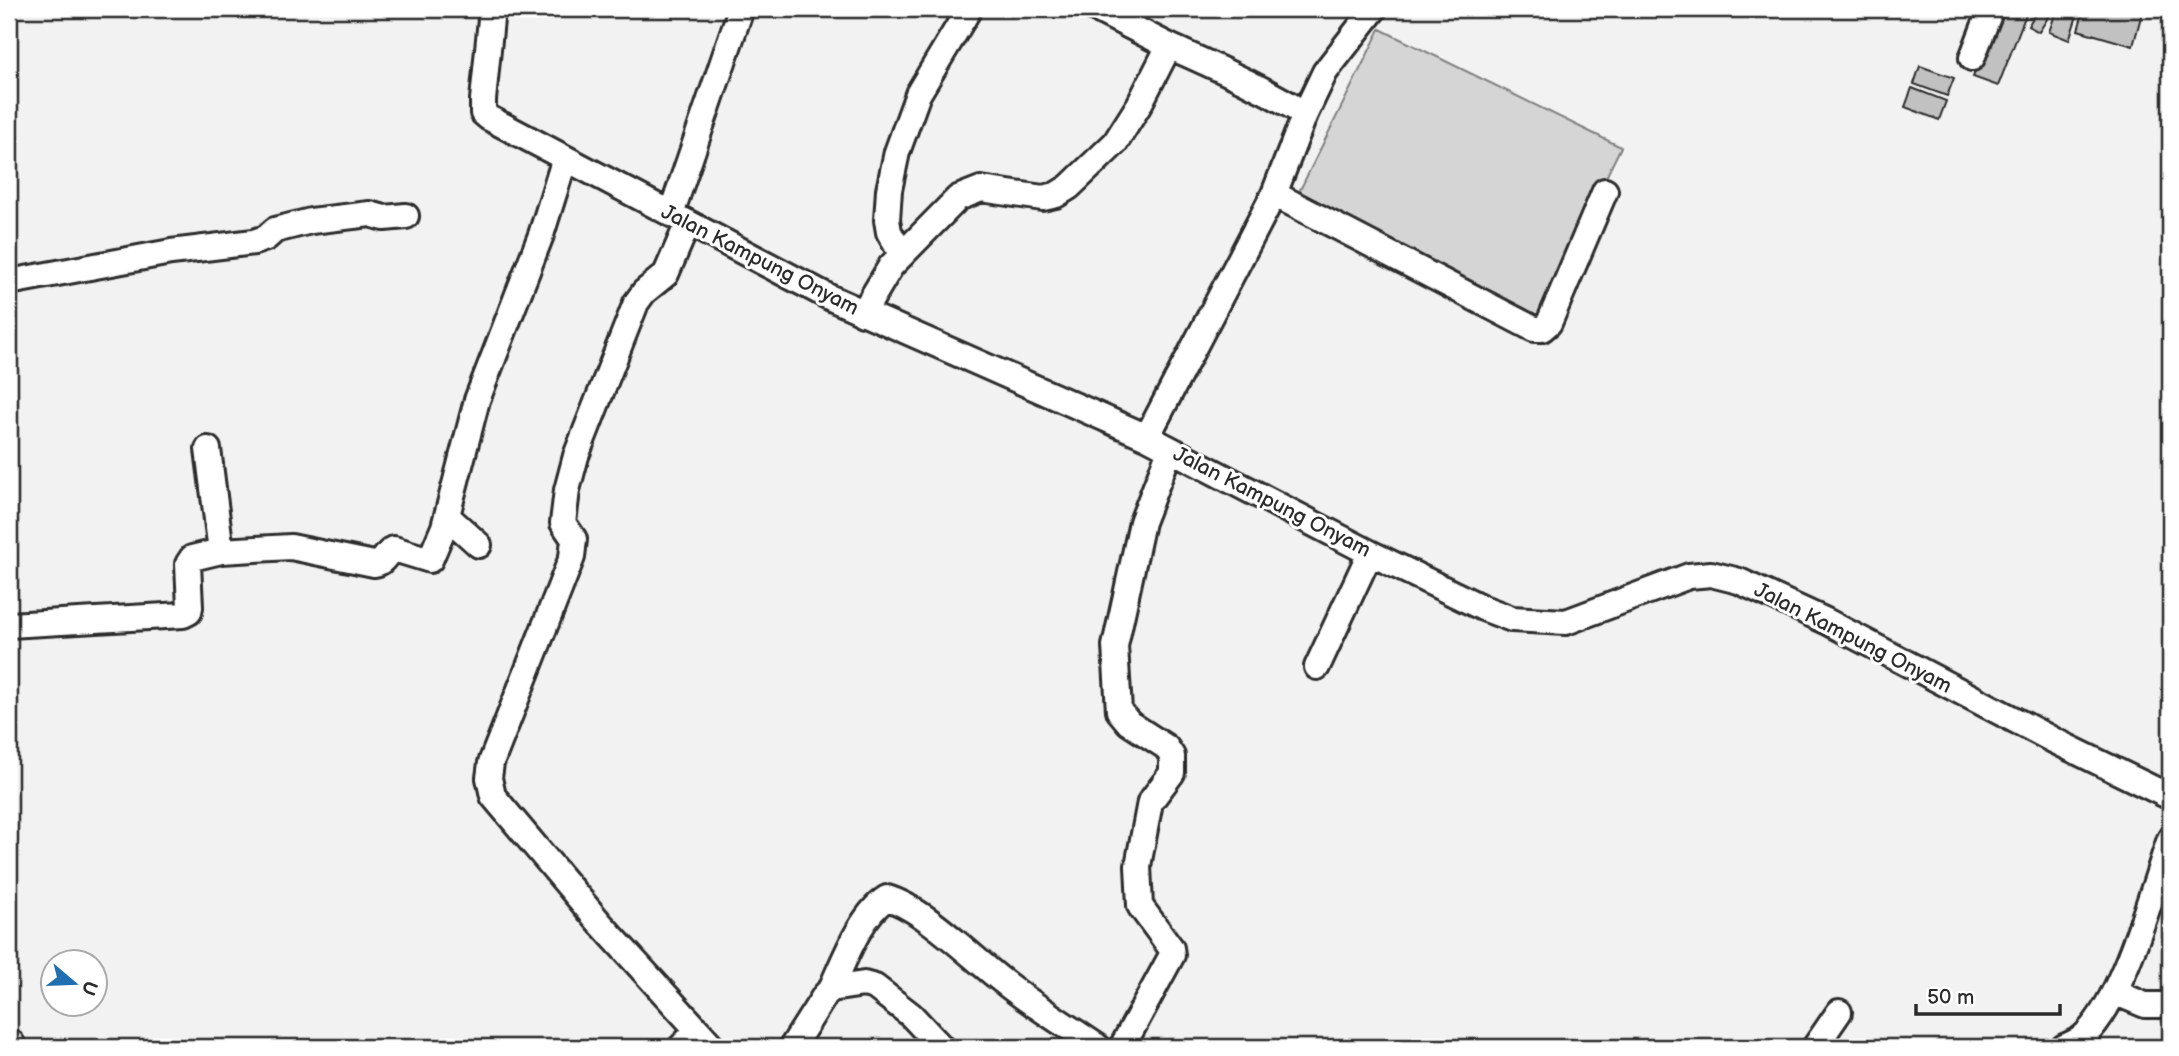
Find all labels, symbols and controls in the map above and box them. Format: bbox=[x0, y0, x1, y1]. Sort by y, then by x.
street label: Jalan Kampung Onyam bbox=[657, 199, 863, 321]
street label: Jalan Kampung Onyam bbox=[1169, 441, 1375, 563]
street label: Jalan Kampung Onyam bbox=[1750, 577, 1956, 699]
north arrow bbox=[38, 948, 108, 1018]
scale bar bbox=[1916, 972, 2060, 1016]
text: U bbox=[76, 978, 102, 998]
text: 50 m bbox=[1927, 985, 1974, 1010]

